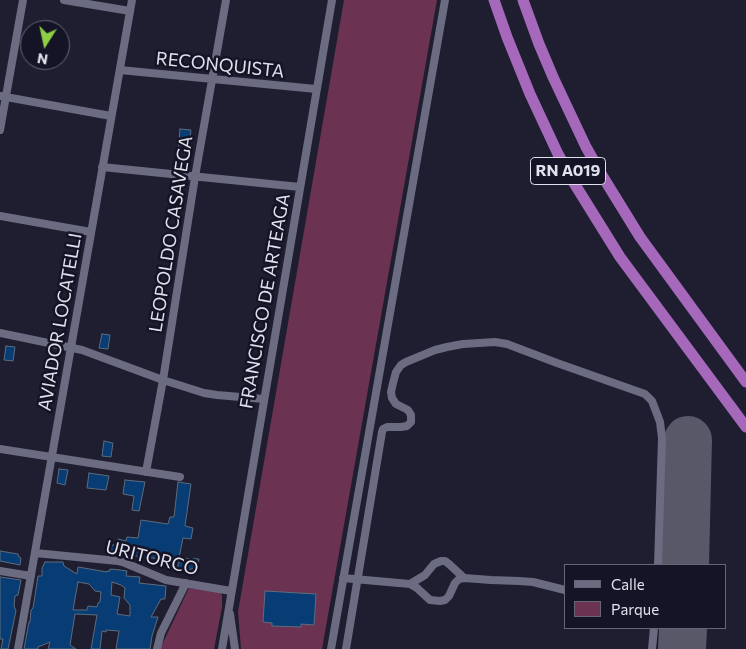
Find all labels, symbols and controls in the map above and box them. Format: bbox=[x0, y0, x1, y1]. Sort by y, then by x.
north arrow bbox=[20, 20, 70, 70]
street label: RECONQUISTA bbox=[155, 48, 285, 82]
text: N bbox=[36, 50, 49, 69]
street label: LEOPOLDO CASAVEGA bbox=[145, 134, 197, 334]
road number: RN A019 bbox=[530, 158, 606, 185]
street label: FRANCISCO DE ARTEAGA bbox=[235, 192, 295, 410]
street label: AVIADOR LOCATELLI bbox=[34, 231, 86, 413]
street label: URITORCO bbox=[103, 536, 201, 580]
legend bbox=[564, 564, 726, 629]
text: Calle bbox=[611, 575, 645, 593]
text: Parque bbox=[611, 600, 659, 618]

